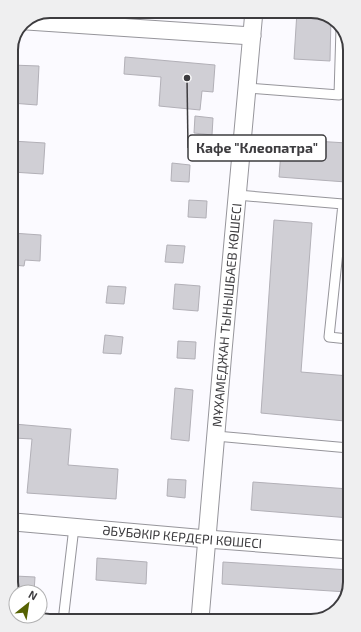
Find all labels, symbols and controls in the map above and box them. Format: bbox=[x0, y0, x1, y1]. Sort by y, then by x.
callout: Кафе "Клеопатра" bbox=[188, 135, 326, 161]
text: Кафе "Клеопатра" bbox=[196, 139, 318, 156]
street label: МҰХАМЕДЖАН ТЫНЫШБАЕВ КӨШЕСІ bbox=[209, 202, 244, 428]
street label: ӘБУБӘКІР КЕРДЕРІ КӨШЕСІ bbox=[102, 522, 263, 551]
north arrow bbox=[8, 584, 48, 624]
text: N bbox=[27, 587, 40, 603]

